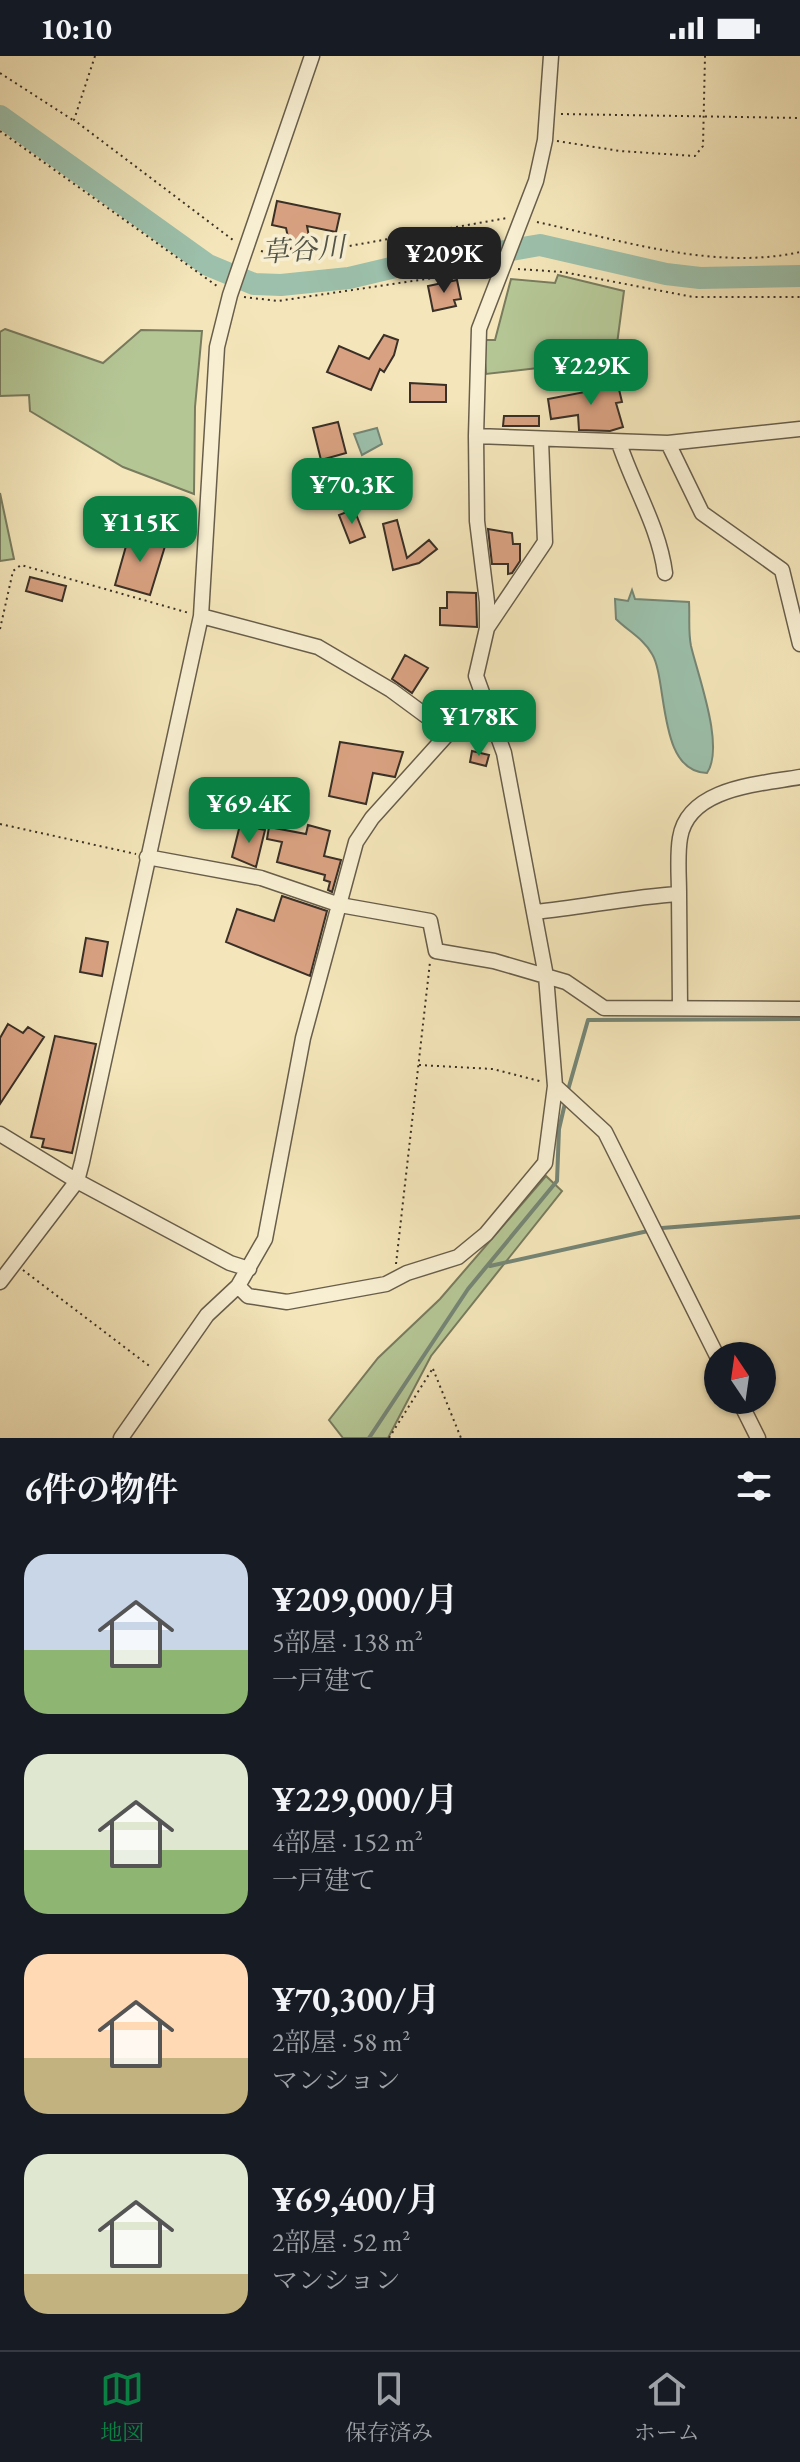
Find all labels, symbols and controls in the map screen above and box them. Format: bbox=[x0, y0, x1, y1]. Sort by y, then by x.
text: 10:10 bbox=[40, 9, 112, 48]
pin: ¥209K bbox=[388, 227, 500, 295]
water label: 草谷川 bbox=[260, 228, 349, 270]
text: ¥209K bbox=[405, 236, 483, 270]
pin: ¥229K bbox=[535, 339, 647, 407]
text: ¥229K bbox=[552, 348, 630, 382]
pin: ¥70.3K bbox=[287, 458, 417, 526]
text: ¥70.3K bbox=[310, 467, 394, 501]
pin: ¥115K bbox=[84, 496, 196, 564]
text: ¥115K bbox=[101, 505, 179, 539]
pin: ¥178K bbox=[423, 690, 535, 758]
text: ¥178K bbox=[440, 699, 518, 733]
pin: ¥69.4K bbox=[184, 777, 314, 845]
text: ¥69.4K bbox=[207, 786, 291, 820]
north arrow bbox=[704, 1342, 776, 1414]
map controls bbox=[704, 1342, 776, 1414]
icon: filters bbox=[732, 1464, 776, 1508]
text: 6件の物件 bbox=[24, 1467, 178, 1511]
text: ¥209,000/月 bbox=[272, 1577, 458, 1621]
icon: home bbox=[88, 1586, 184, 1682]
text: 5部屋 · 138 m² bbox=[272, 1625, 423, 1659]
text: 一戸建て bbox=[272, 1663, 376, 1697]
text: ¥229,000/月 bbox=[272, 1777, 458, 1821]
icon: home bbox=[88, 1786, 184, 1882]
text: 4部屋 · 152 m² bbox=[272, 1825, 423, 1859]
text: 一戸建て bbox=[272, 1863, 376, 1897]
text: ¥70,300/月 bbox=[272, 1977, 440, 2021]
icon: home bbox=[88, 1986, 184, 2082]
text: 2部屋 · 58 m² bbox=[272, 2025, 410, 2059]
text: マンション bbox=[272, 2063, 401, 2097]
text: ¥69,400/月 bbox=[272, 2177, 440, 2221]
icon: home bbox=[88, 2186, 184, 2282]
text: 2部屋 · 52 m² bbox=[272, 2225, 410, 2259]
text: マンション bbox=[272, 2263, 401, 2297]
tab: 地図 bbox=[100, 2367, 144, 2447]
tab: 保存済み bbox=[345, 2367, 433, 2447]
tab: ホーム bbox=[634, 2367, 700, 2447]

